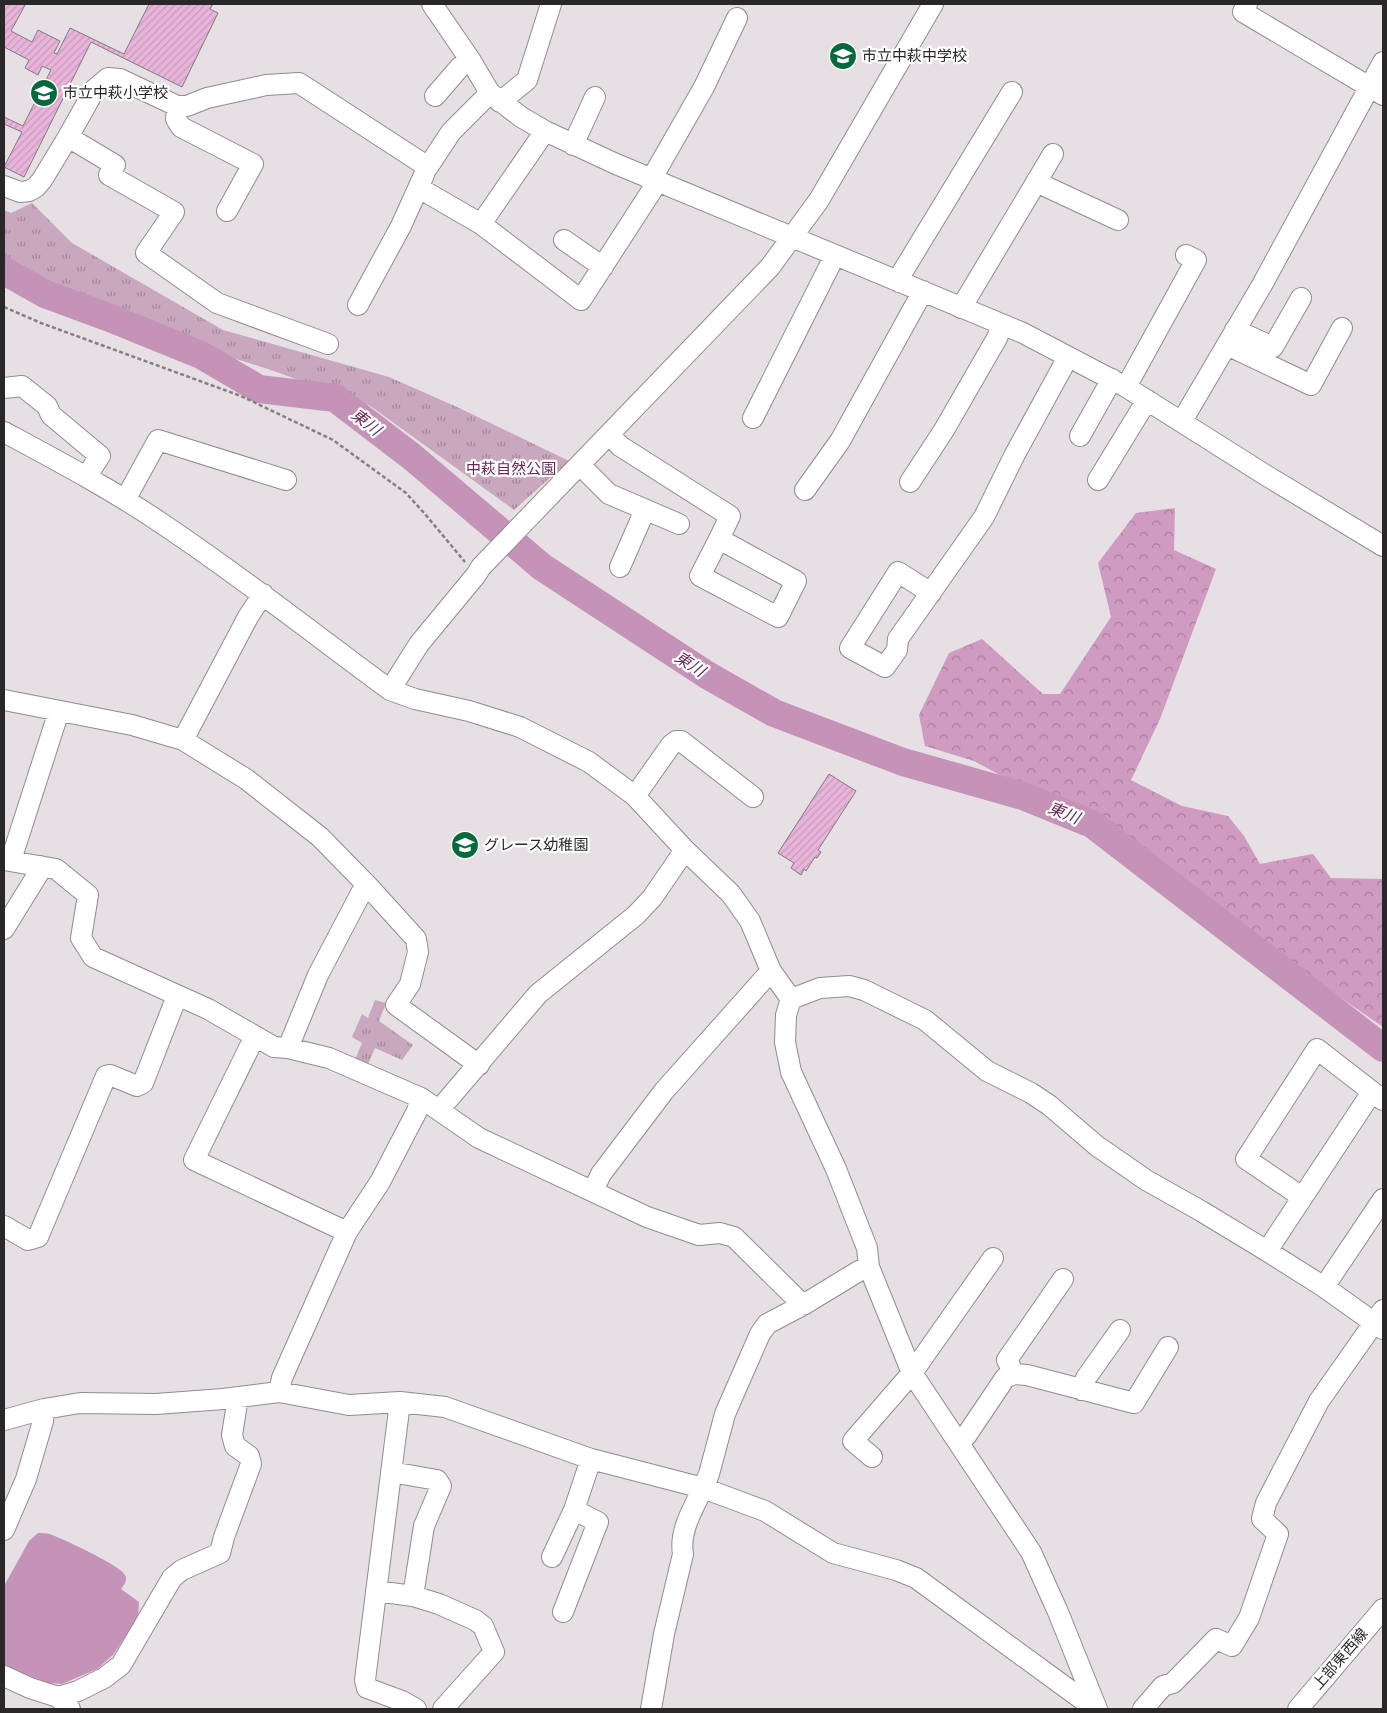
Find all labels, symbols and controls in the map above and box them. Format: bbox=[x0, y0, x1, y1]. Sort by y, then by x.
school or university icon: 市立中萩中学校 bbox=[828, 41, 858, 71]
place label: 市立中萩中学校 bbox=[862, 47, 967, 65]
school or university icon: 市立中萩小学校 bbox=[29, 78, 59, 108]
place label: 市立中萩小学校 bbox=[63, 84, 168, 102]
water label: 東川 bbox=[347, 405, 386, 440]
park label: 中萩自然公園 bbox=[466, 460, 556, 478]
water label: 東川 bbox=[671, 647, 710, 682]
water label: 東川 bbox=[1046, 798, 1084, 829]
school or university icon: グレース幼稚園 bbox=[450, 830, 480, 860]
place label: グレース幼稚園 bbox=[484, 836, 588, 854]
street label: 上部東西線 bbox=[1309, 1625, 1371, 1693]

